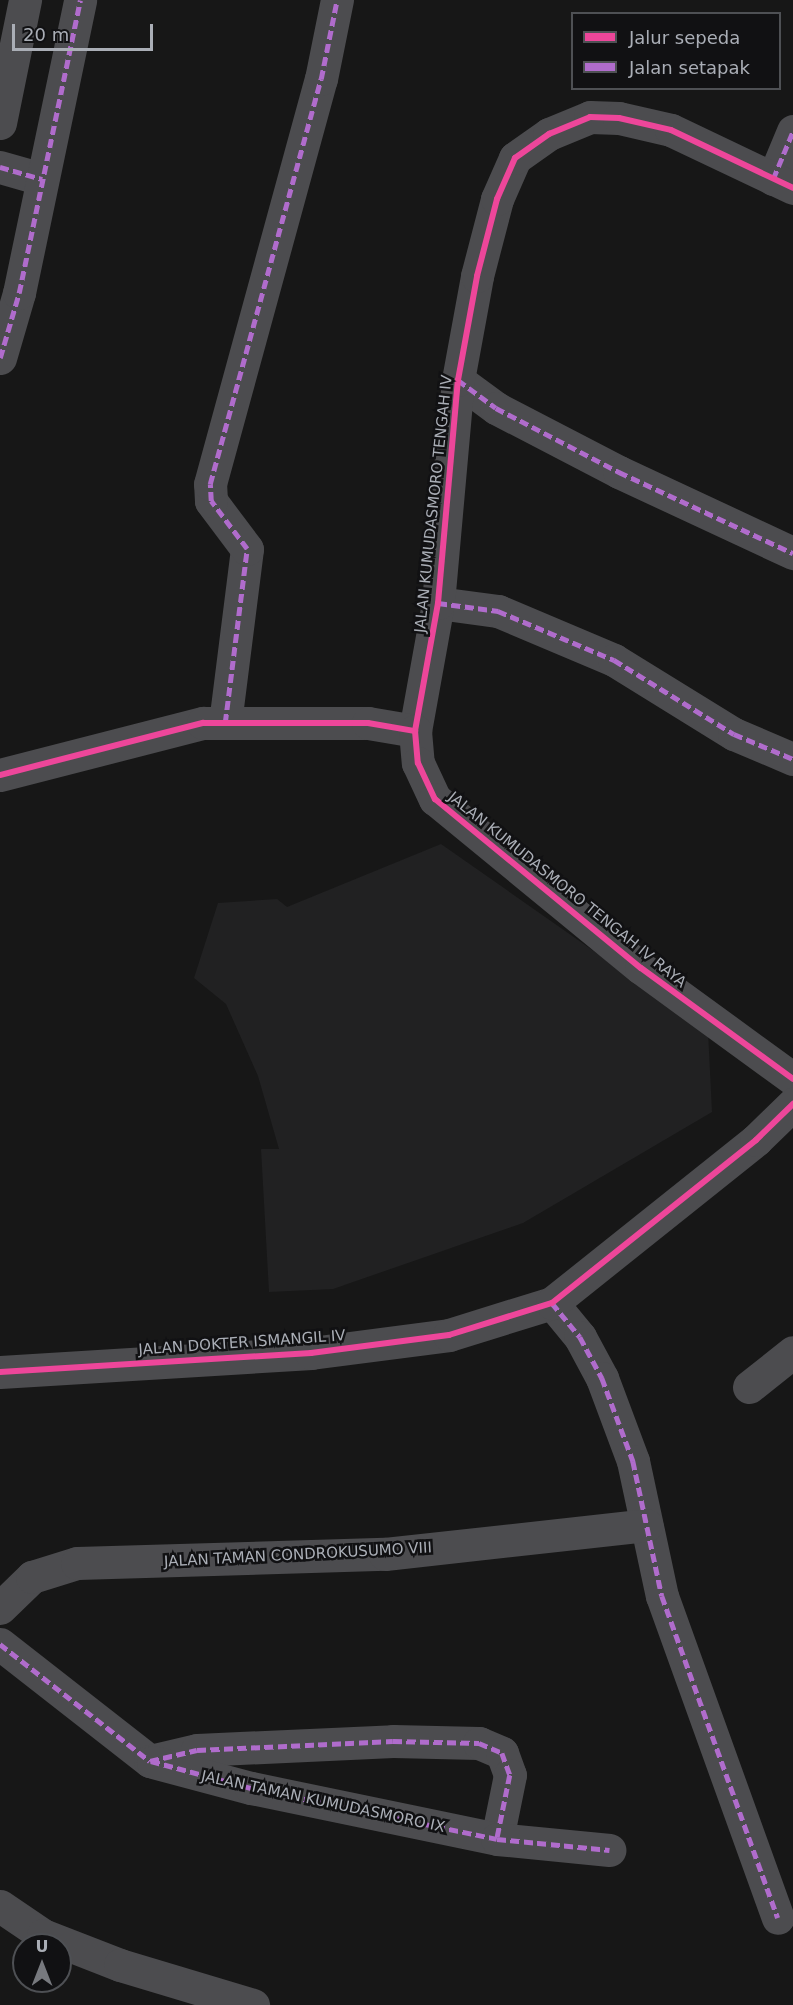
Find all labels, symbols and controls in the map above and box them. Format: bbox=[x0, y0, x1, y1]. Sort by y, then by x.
scale bar bbox=[15, 12, 156, 50]
legend bbox=[571, 12, 781, 90]
text: 20 m bbox=[23, 24, 69, 45]
text: Jalur sepeda bbox=[629, 27, 740, 48]
text: Jalan setapak bbox=[629, 57, 750, 78]
street label: JALAN KUMUDASMORO TENGAH IV bbox=[412, 374, 456, 634]
street label: JALAN KUMUDASMORO TENGAH IV RAYA bbox=[444, 788, 690, 992]
street label: JALAN DOKTER ISMANGIL IV bbox=[138, 1327, 346, 1359]
street label: JALAN TAMAN CONDROKUSUMO VIII bbox=[164, 1539, 432, 1571]
street label: JALAN TAMAN KUMUDASMORO IX bbox=[200, 1767, 446, 1837]
north arrow bbox=[12, 1933, 72, 1993]
text: U bbox=[36, 1937, 49, 1956]

